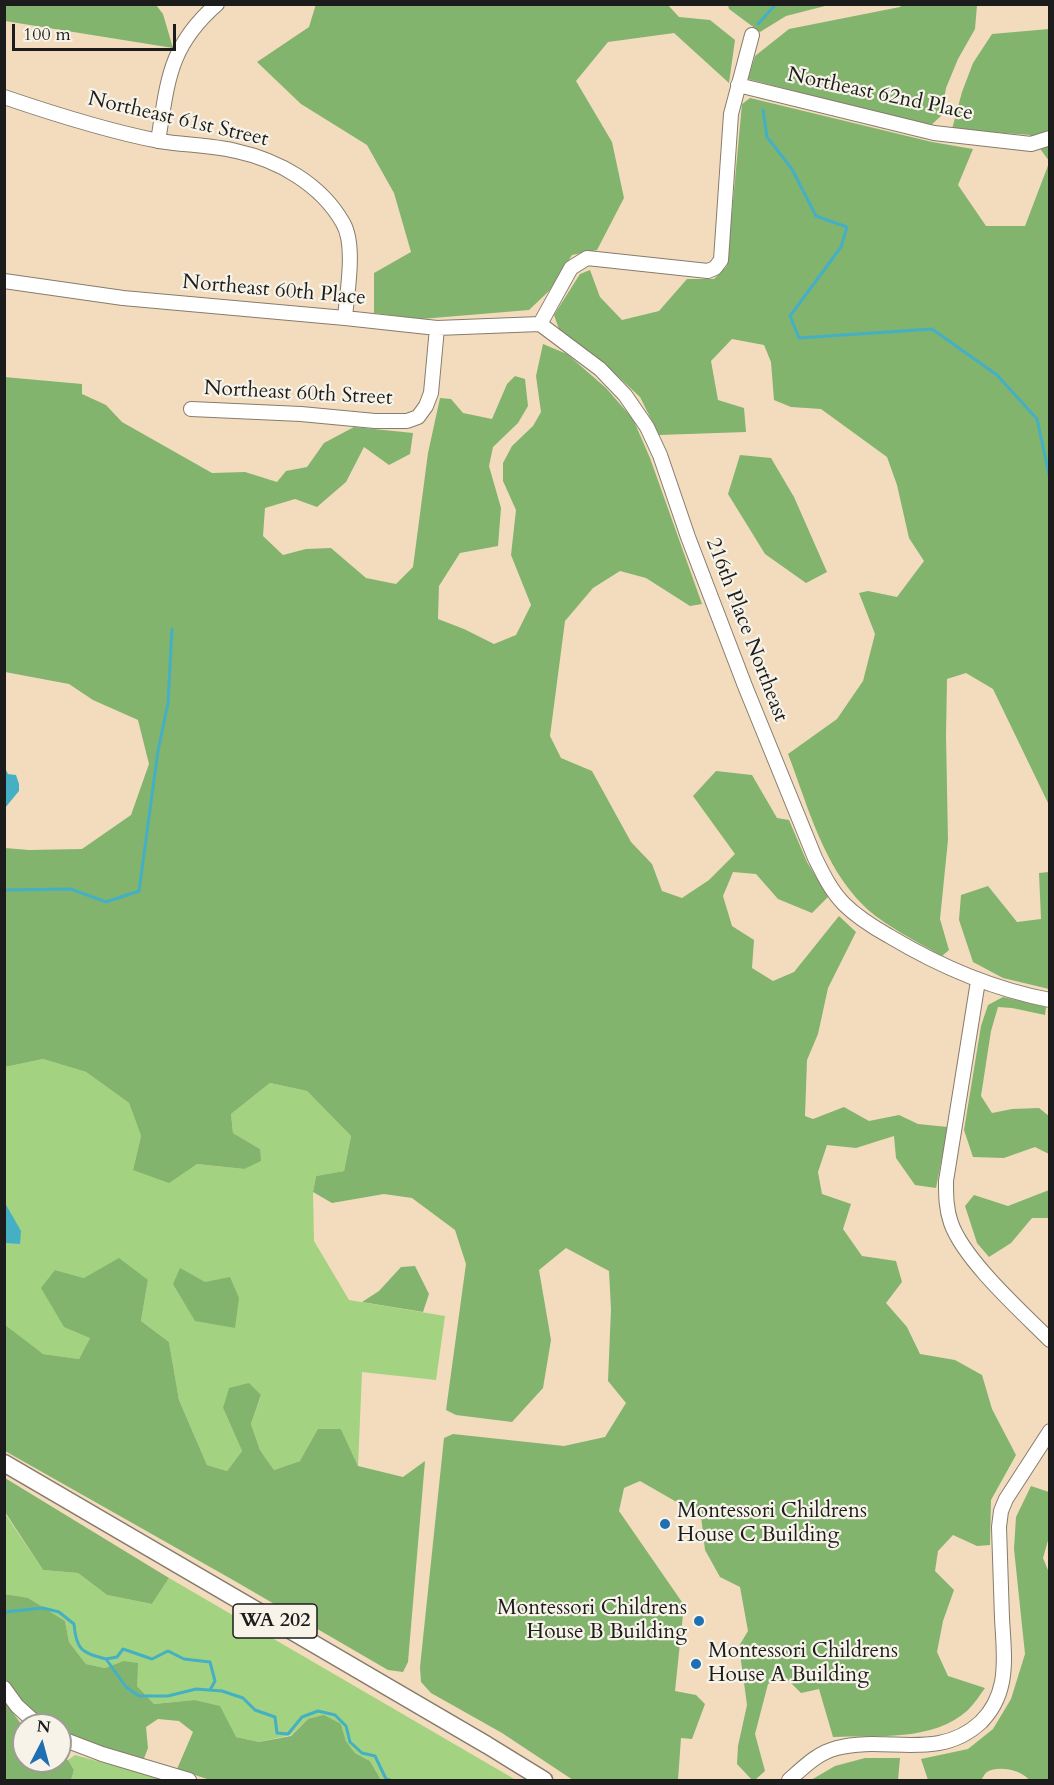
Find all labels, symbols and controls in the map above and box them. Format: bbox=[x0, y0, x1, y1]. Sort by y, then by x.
scale bar bbox=[15, 12, 178, 50]
text: 100 m bbox=[23, 22, 71, 47]
street label: Northeast 62nd Place bbox=[785, 63, 975, 127]
street label: Northeast 61st Street bbox=[85, 87, 271, 153]
street label: Northeast 60th Place bbox=[181, 270, 367, 312]
street label: Northeast 60th Street bbox=[203, 376, 393, 412]
street label: 216th Place Northeast bbox=[699, 534, 793, 726]
place label: Montessori Childrens House C Building bbox=[677, 1499, 867, 1549]
marker: Montessori Childrens House C Building bbox=[658, 1517, 672, 1531]
place label: Montessori Childrens House B Building bbox=[497, 1596, 687, 1646]
road number: WA 202 bbox=[233, 1604, 317, 1638]
marker: Montessori Childrens House B Building bbox=[692, 1614, 706, 1628]
place label: Montessori Childrens House A Building bbox=[708, 1639, 898, 1689]
marker: Montessori Childrens House A Building bbox=[689, 1657, 703, 1671]
north arrow bbox=[12, 1713, 72, 1773]
text: N bbox=[36, 1715, 52, 1739]

